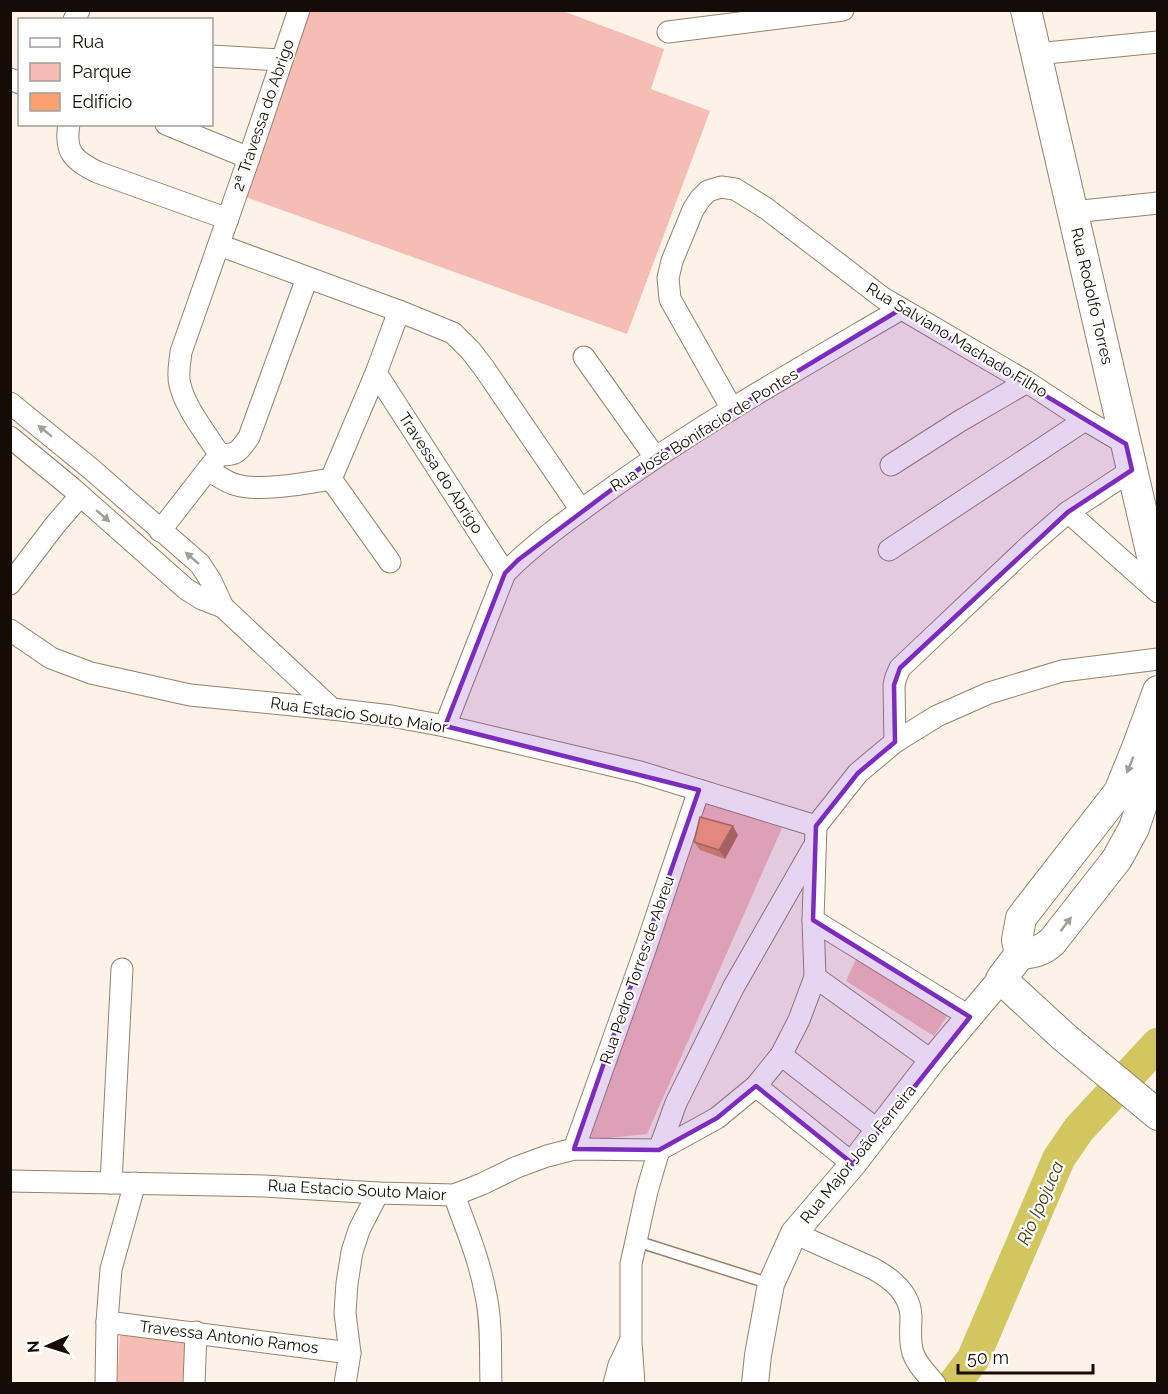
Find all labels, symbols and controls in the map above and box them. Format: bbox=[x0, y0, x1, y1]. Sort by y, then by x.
legend bbox=[18, 18, 213, 126]
text: Rua bbox=[72, 31, 104, 52]
street label: 2ª Travessa do Abrigo bbox=[228, 37, 298, 193]
text: Parque bbox=[72, 61, 132, 82]
text: Edifício bbox=[72, 91, 132, 112]
street label: Rua Rodolfo Torres bbox=[1067, 226, 1117, 367]
street label: Rua Salviano Machado Filho bbox=[863, 278, 1051, 402]
street label: Rua José Bonifacio de Pontes bbox=[607, 364, 802, 496]
street label: Travessa do Abrigo bbox=[395, 409, 487, 537]
one-way arrow bbox=[37, 426, 52, 438]
one-way arrow bbox=[95, 509, 110, 522]
one-way arrow bbox=[185, 552, 200, 565]
street label: Rua Estacio Souto Maior bbox=[269, 693, 449, 737]
one-way arrow bbox=[1125, 756, 1134, 774]
street label: Rua Pedro Torres de Abreu bbox=[596, 873, 678, 1067]
one-way arrow bbox=[1060, 916, 1073, 932]
street label: Rua Major João Ferreira bbox=[796, 1081, 920, 1227]
water label: Rio Ipojuca bbox=[1012, 1158, 1068, 1248]
street label: Rua Estacio Souto Maior bbox=[267, 1176, 447, 1204]
north arrow bbox=[18, 1316, 78, 1376]
street label: Travessa Antonio Ramos bbox=[139, 1317, 320, 1357]
scale bar bbox=[958, 1337, 1093, 1375]
text: N bbox=[24, 1340, 43, 1353]
text: 50 m bbox=[967, 1347, 1009, 1368]

